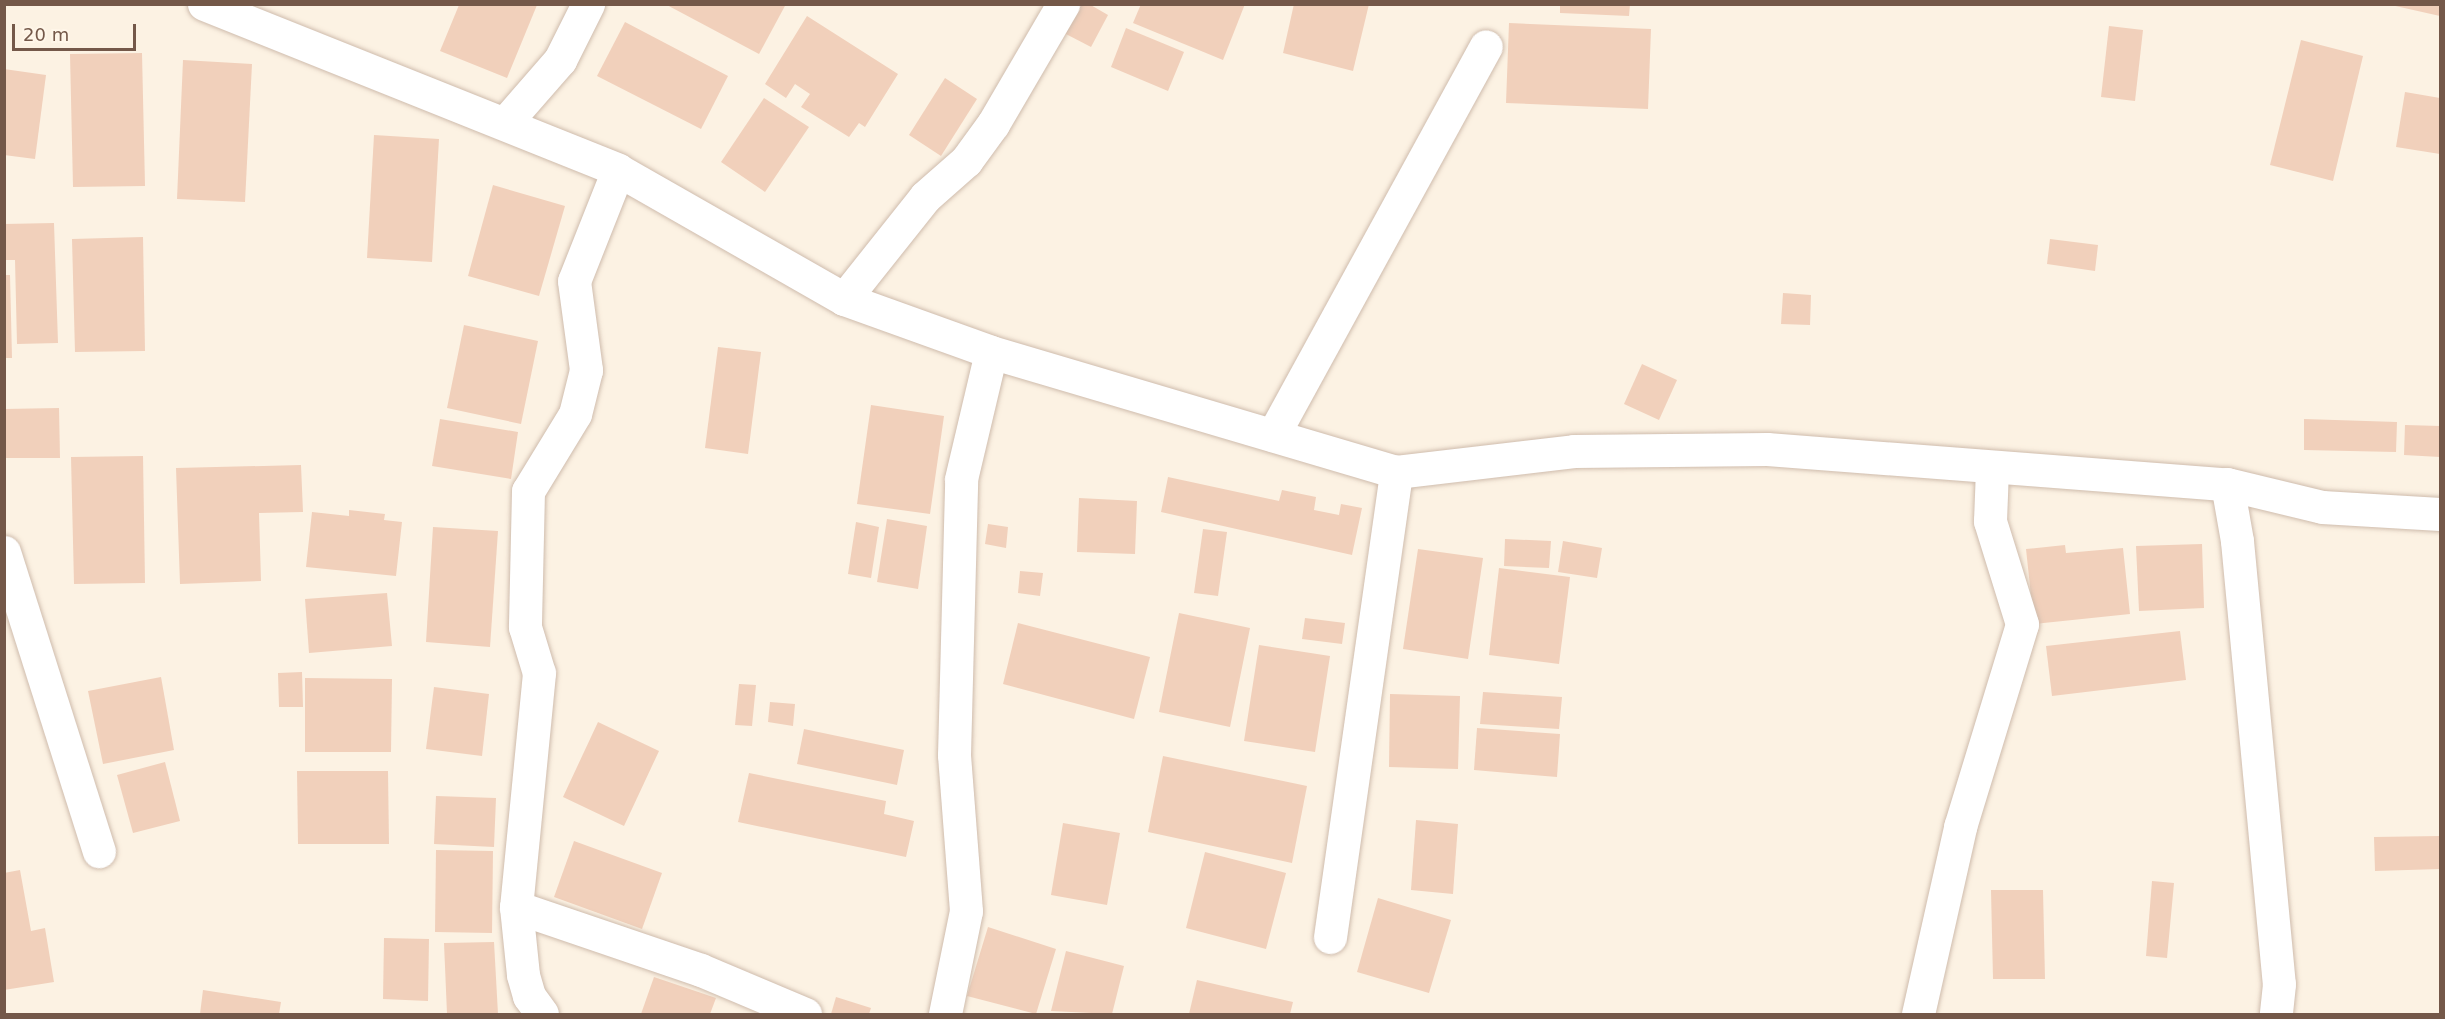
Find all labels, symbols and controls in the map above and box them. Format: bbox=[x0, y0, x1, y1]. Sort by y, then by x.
scale bar bbox=[15, 12, 140, 50]
text: 20 m bbox=[23, 24, 69, 45]

